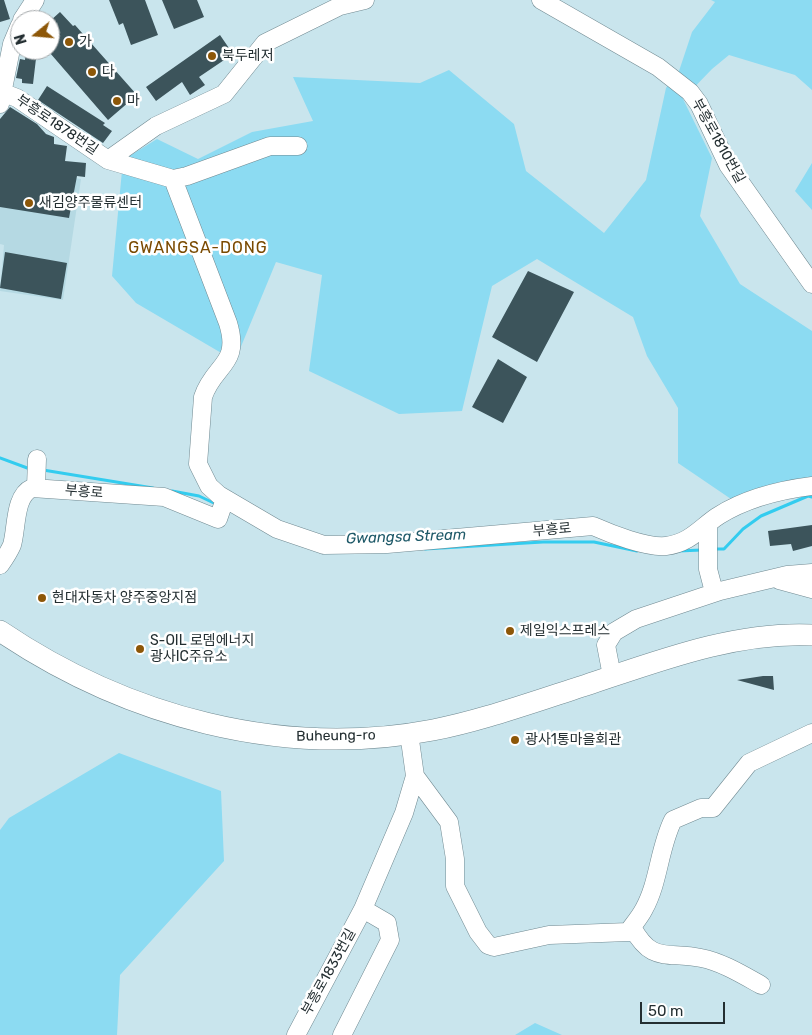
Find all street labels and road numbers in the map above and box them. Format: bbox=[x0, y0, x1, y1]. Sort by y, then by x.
street label: 부흥로1878번길 bbox=[13, 91, 101, 159]
street label: 부흥로1810번길 bbox=[688, 96, 748, 186]
street label: 부흥로 bbox=[64, 482, 104, 502]
street label: 부흥로 bbox=[532, 520, 572, 540]
street label: Buheung-ro bbox=[296, 727, 376, 745]
street label: 부흥로1833번길 bbox=[298, 926, 360, 1018]

